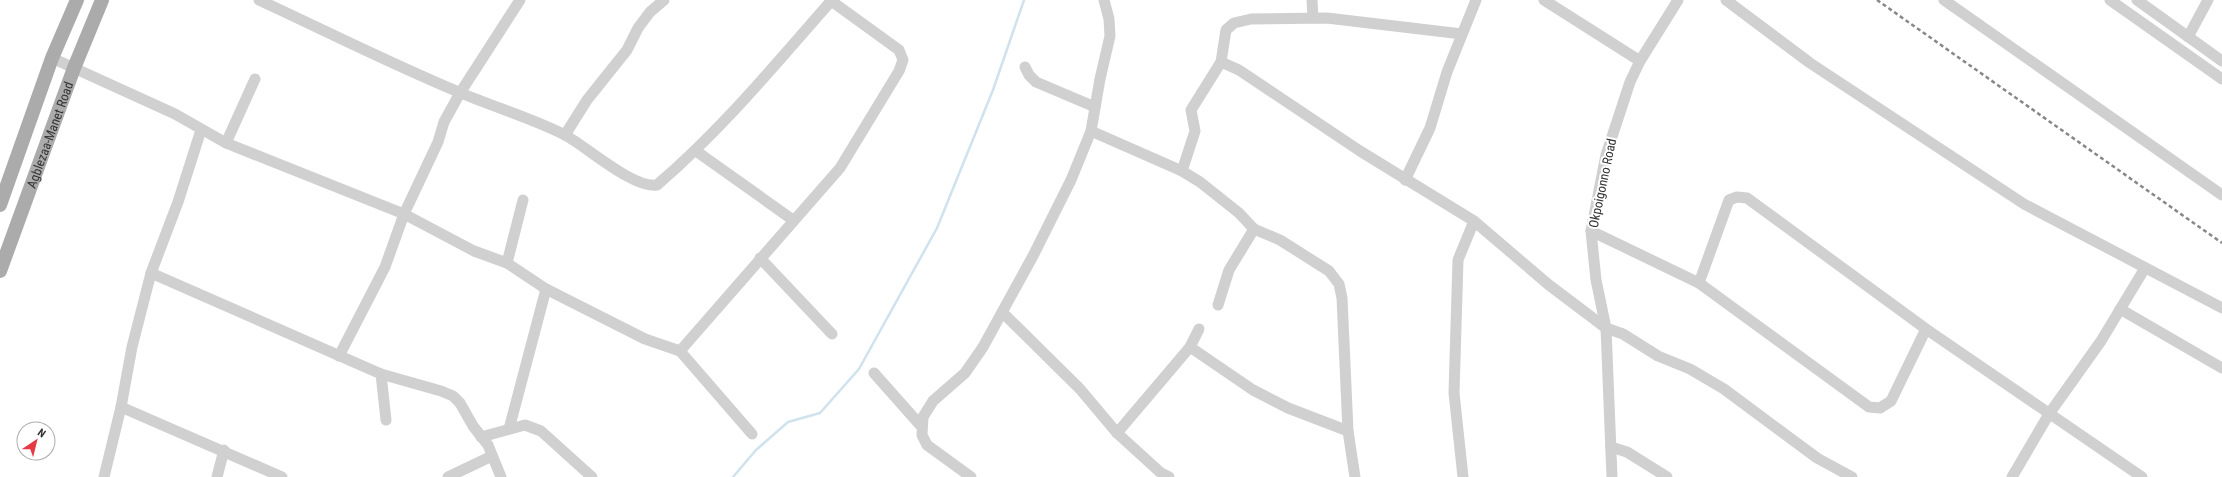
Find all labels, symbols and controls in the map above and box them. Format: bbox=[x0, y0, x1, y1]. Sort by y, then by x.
street label: Agblezaa-Manet Road bbox=[24, 80, 76, 190]
street label: Okpoigonno Road bbox=[1586, 137, 1619, 229]
north arrow bbox=[16, 421, 56, 461]
text: N bbox=[35, 426, 48, 441]

